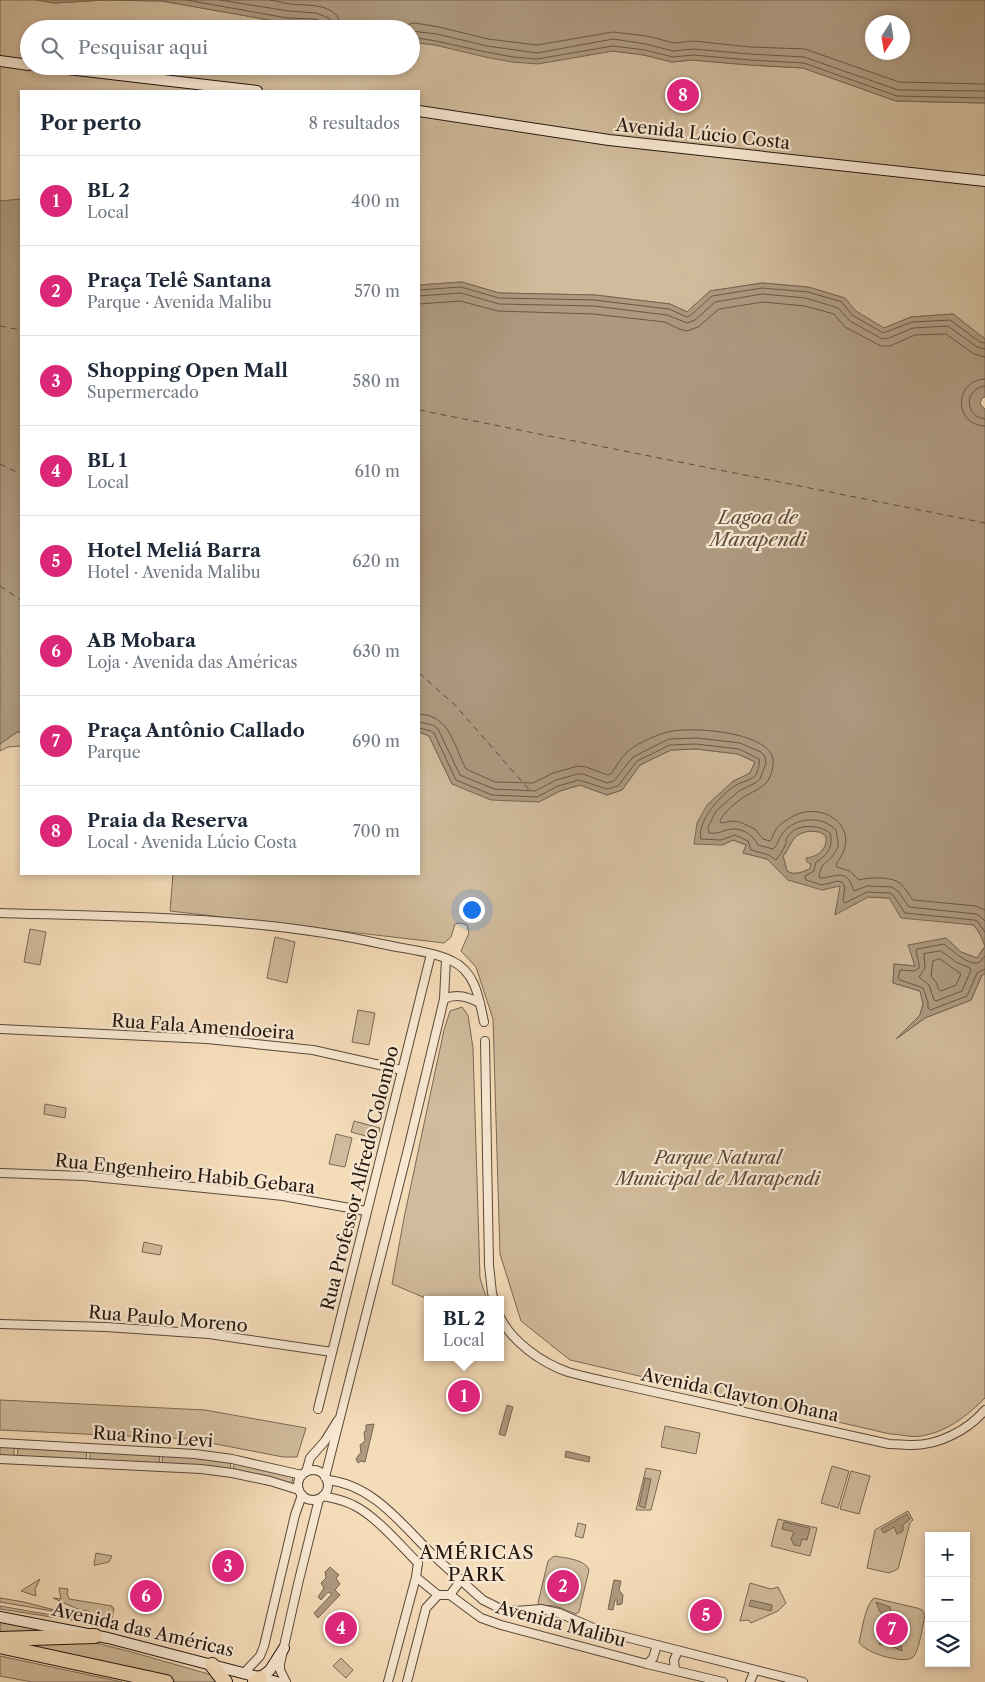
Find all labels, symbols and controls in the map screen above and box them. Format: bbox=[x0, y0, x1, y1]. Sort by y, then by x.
north arrow bbox=[865, 15, 910, 60]
search box bbox=[20, 20, 420, 75]
icon: search bbox=[38, 34, 66, 62]
text: Pesquisar aqui bbox=[78, 36, 208, 59]
pin: 8 bbox=[667, 76, 699, 114]
text: Por perto bbox=[40, 110, 141, 135]
text: 8 resultados bbox=[309, 113, 400, 133]
street label: Avenida Lúcio Costa bbox=[614, 114, 792, 154]
text: BL 2 bbox=[87, 179, 130, 202]
text: 1 bbox=[52, 191, 60, 211]
text: 400 m bbox=[351, 191, 400, 211]
text: Local bbox=[87, 202, 129, 222]
text: Praça Telê Santana bbox=[87, 269, 272, 292]
text: 2 bbox=[51, 281, 61, 301]
text: 570 m bbox=[354, 281, 400, 301]
text: Parque · Avenida Malibu bbox=[87, 292, 272, 312]
text: Shopping Open Mall bbox=[87, 359, 288, 382]
text: 3 bbox=[51, 371, 61, 391]
text: 580 m bbox=[353, 371, 400, 391]
text: Supermercado bbox=[87, 382, 199, 402]
text: BL 1 bbox=[87, 449, 127, 472]
text: 4 bbox=[51, 461, 61, 481]
text: 610 m bbox=[355, 461, 400, 481]
text: Local bbox=[87, 472, 129, 492]
water label: Lagoa de Marapendi bbox=[708, 506, 807, 551]
text: Hotel Meliá Barra bbox=[87, 539, 261, 562]
text: 5 bbox=[52, 551, 60, 571]
text: 620 m bbox=[352, 551, 400, 571]
text: Hotel · Avenida Malibu bbox=[87, 562, 261, 582]
text: AB Mobara bbox=[87, 629, 196, 652]
text: 6 bbox=[51, 641, 61, 661]
text: 630 m bbox=[353, 641, 400, 661]
text: Loja · Avenida das Américas bbox=[87, 652, 298, 672]
text: Praça Antônio Callado bbox=[87, 719, 305, 742]
text: 7 bbox=[52, 731, 60, 751]
text: 690 m bbox=[352, 731, 400, 751]
text: Parque bbox=[87, 742, 141, 762]
text: Praia da Reserva bbox=[87, 809, 248, 832]
text: 8 bbox=[51, 821, 61, 841]
text: 700 m bbox=[353, 821, 400, 841]
text: Local · Avenida Lúcio Costa bbox=[87, 832, 297, 852]
your location bbox=[459, 897, 485, 923]
street label: Rua Fala Amendoeira bbox=[111, 1010, 296, 1044]
street label: Rua Professor Alfredo Colombo bbox=[316, 1043, 404, 1313]
park label: Parque Natural Municipal de Marapendi bbox=[614, 1147, 821, 1190]
street label: Rua Engenheiro Habib Gebara bbox=[54, 1149, 317, 1199]
popup bbox=[424, 1296, 504, 1361]
street label: Rua Paulo Moreno bbox=[87, 1301, 249, 1337]
text: BL 2 bbox=[443, 1307, 485, 1330]
text: Local bbox=[443, 1330, 485, 1350]
street label: Avenida Clayton Ohana bbox=[638, 1363, 841, 1427]
pin: 1 bbox=[448, 1377, 480, 1415]
street label: Rua Rino Levi bbox=[92, 1422, 215, 1452]
map controls bbox=[925, 1532, 970, 1667]
button: + bbox=[925, 1532, 970, 1577]
district label: AMÉRICAS PARK bbox=[418, 1541, 535, 1586]
pin: 3 bbox=[212, 1547, 244, 1585]
pin: 2 bbox=[547, 1567, 579, 1605]
pin: 6 bbox=[130, 1577, 162, 1615]
button: − bbox=[925, 1577, 970, 1622]
street label: Avenida Malibu bbox=[493, 1596, 628, 1652]
pin: 5 bbox=[690, 1596, 722, 1634]
street label: Avenida das Américas bbox=[49, 1598, 236, 1662]
pin: 4 bbox=[325, 1609, 357, 1647]
pin: 7 bbox=[876, 1610, 908, 1648]
button: layers bbox=[925, 1622, 970, 1667]

